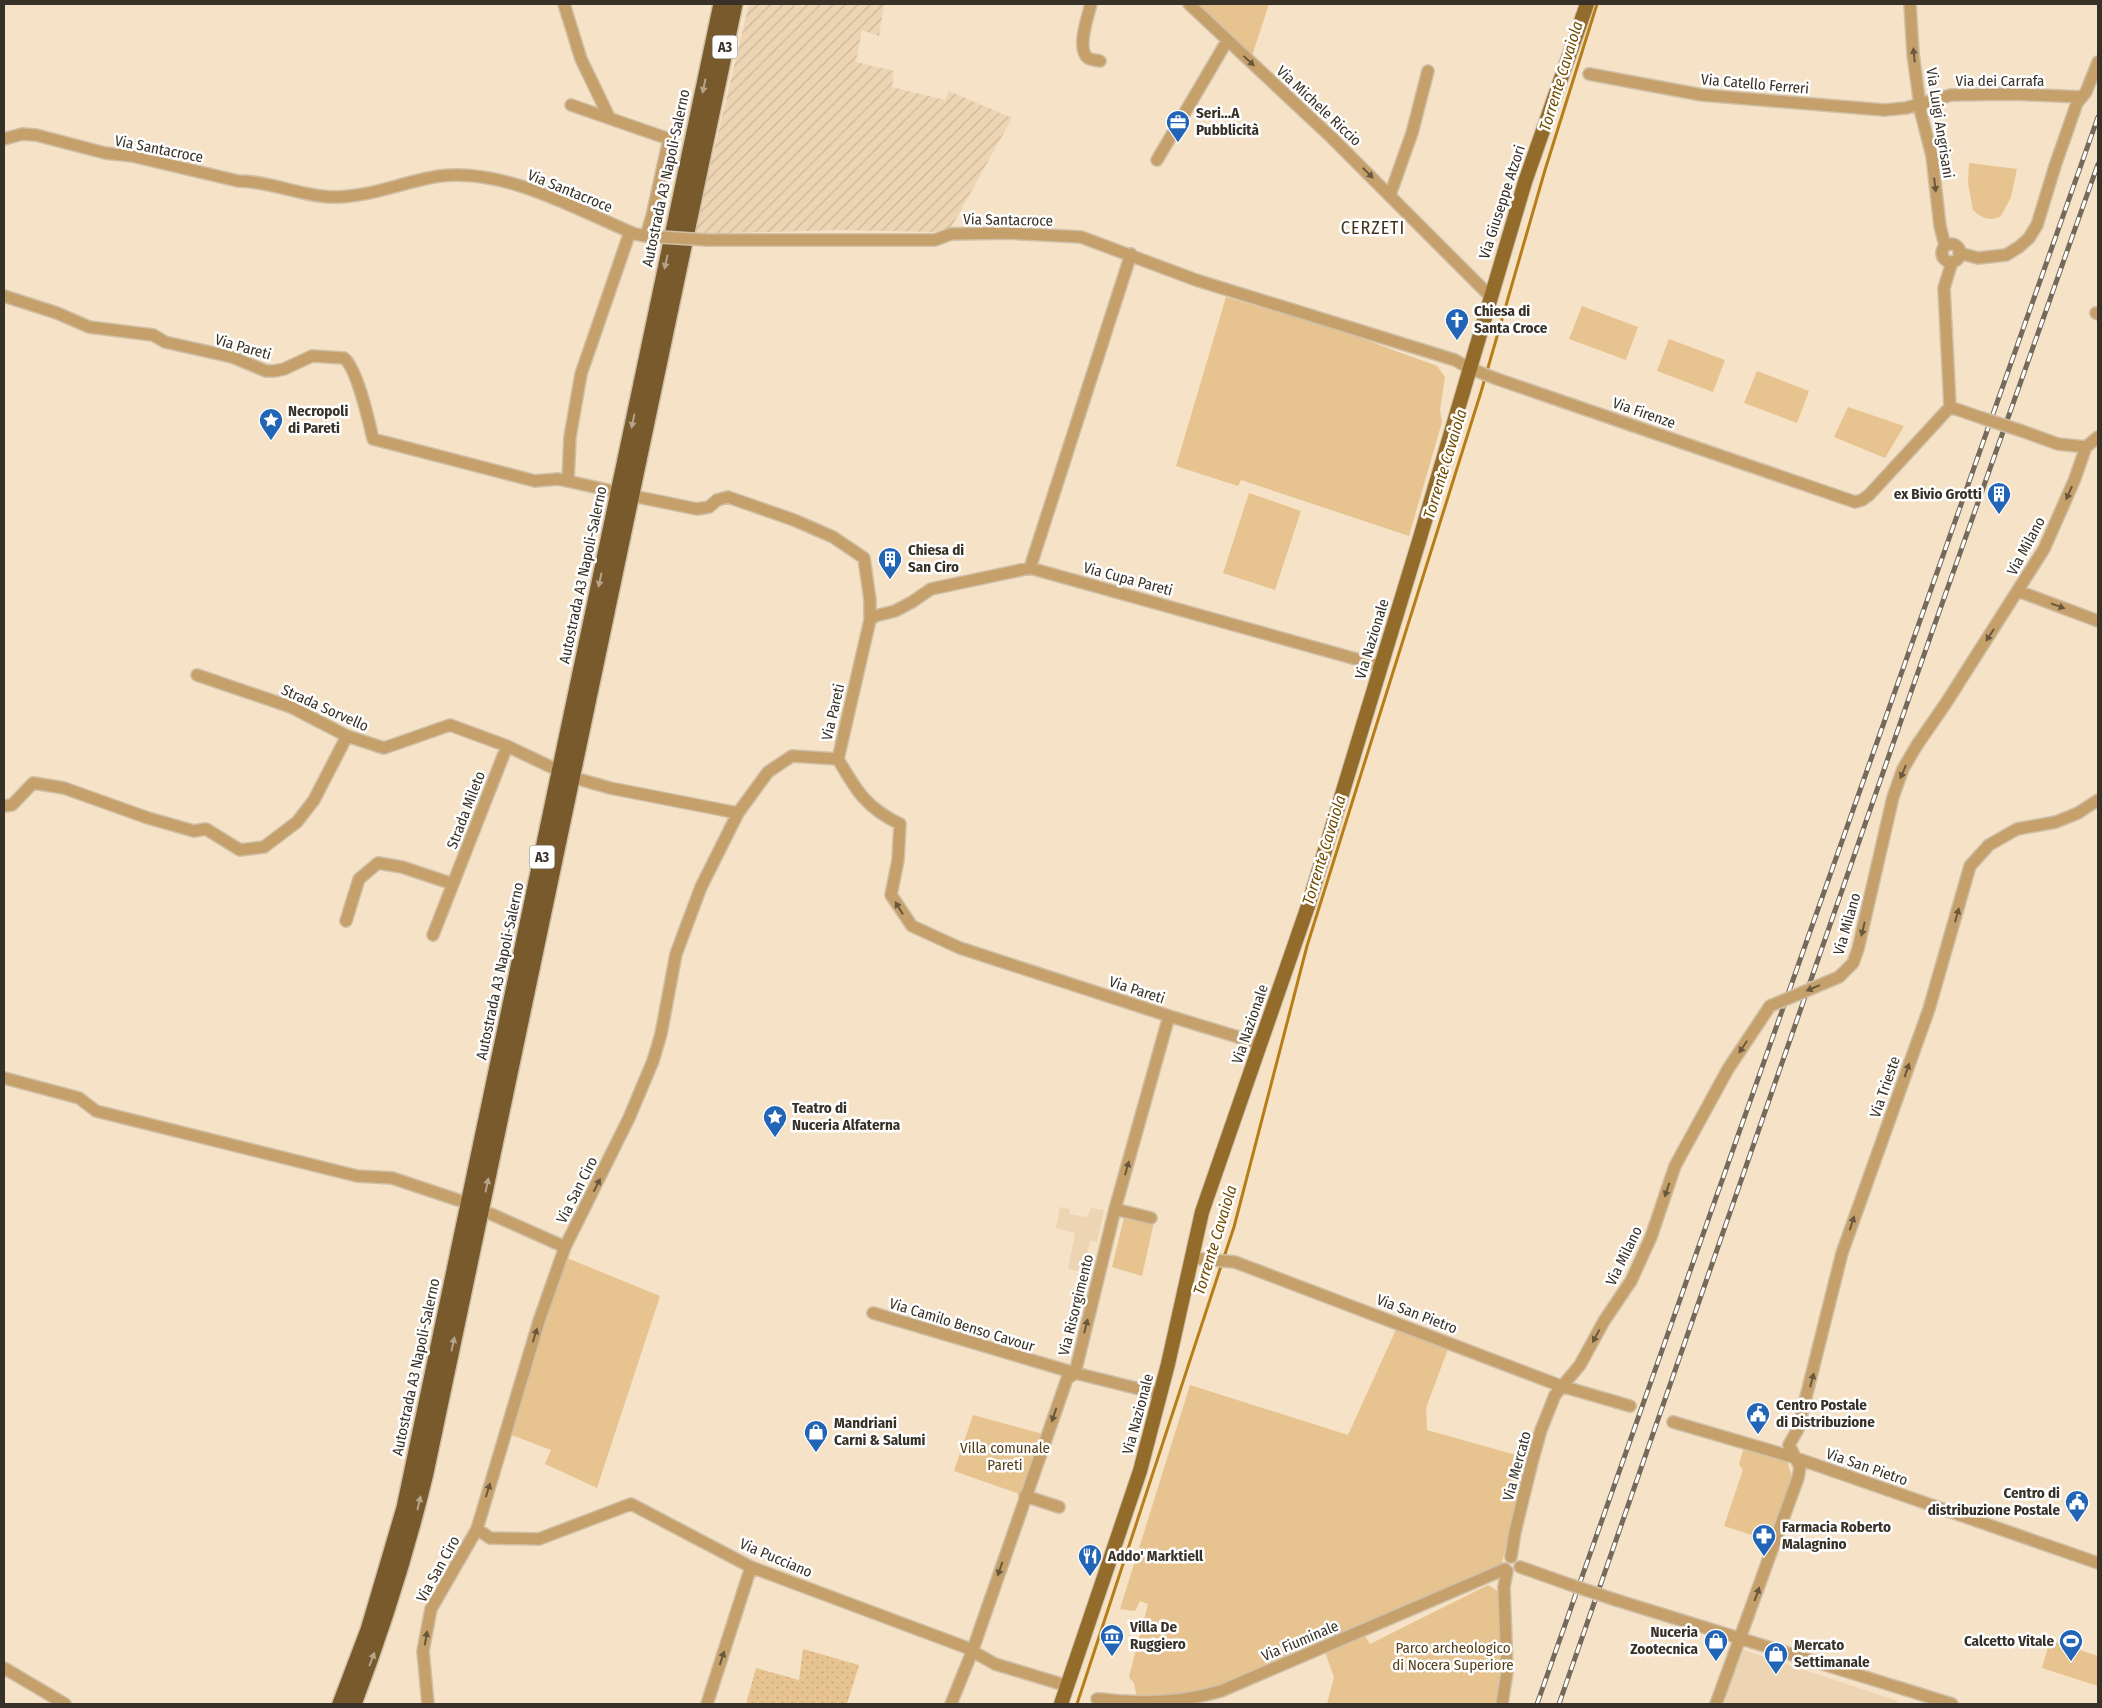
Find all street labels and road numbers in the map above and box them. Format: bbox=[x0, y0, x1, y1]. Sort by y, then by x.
road number: A3 bbox=[712, 36, 738, 58]
street label: Via Michele Riccio bbox=[1273, 62, 1365, 150]
street label: Via Luigi Angrisani bbox=[1922, 66, 1958, 180]
street label: Via Catello Ferreri bbox=[1700, 70, 1810, 98]
street label: Via dei Carrafa bbox=[1956, 72, 2044, 90]
street label: Autostrada A3 Napoli-Salerno bbox=[638, 88, 694, 268]
street label: Via Santacroce bbox=[113, 132, 205, 166]
street label: Via Giuseppe Atzori bbox=[1475, 143, 1529, 261]
street label: Via Santacroce bbox=[525, 166, 615, 216]
street label: Via Santacroce bbox=[963, 210, 1053, 230]
street label: Via Pareti bbox=[213, 330, 273, 364]
street label: Via Firenze bbox=[1610, 394, 1678, 432]
street label: Autostrada A3 Napoli-Salerno bbox=[555, 485, 611, 665]
street label: Via Milano bbox=[2003, 514, 2049, 578]
street label: Via Cupa Pareti bbox=[1081, 558, 1175, 600]
street label: Via Nazionale bbox=[1351, 597, 1393, 681]
street label: Strada Sorvello bbox=[279, 681, 372, 735]
street label: Via Pareti bbox=[818, 682, 848, 742]
street label: Strada Mileto bbox=[443, 769, 489, 851]
road number: A3 bbox=[530, 846, 554, 869]
street label: Autostrada A3 Napoli-Salerno bbox=[472, 881, 528, 1061]
street label: Via Milano bbox=[1830, 891, 1864, 957]
street label: Via Pareti bbox=[1107, 973, 1167, 1007]
street label: Via Nazionale bbox=[1228, 982, 1272, 1066]
street label: Via Trieste bbox=[1866, 1054, 1904, 1120]
street label: Via San Ciro bbox=[552, 1153, 602, 1226]
street label: Via Milano bbox=[1602, 1223, 1646, 1289]
street label: Via Risorgimento bbox=[1055, 1252, 1097, 1358]
street label: Autostrada A3 Napoli-Salerno bbox=[388, 1277, 444, 1457]
street label: Via San Pietro bbox=[1374, 1290, 1460, 1338]
street label: Via Camilo Benso Cavour bbox=[887, 1294, 1038, 1356]
street label: Via Nazionale bbox=[1119, 1372, 1157, 1456]
street label: Via Mercato bbox=[1499, 1429, 1535, 1503]
street label: Via San Pietro bbox=[1824, 1445, 1910, 1489]
street label: Via San Ciro bbox=[413, 1533, 464, 1605]
street label: Via Pucciano bbox=[737, 1535, 815, 1581]
street label: Via Fiuminale bbox=[1259, 1617, 1341, 1665]

